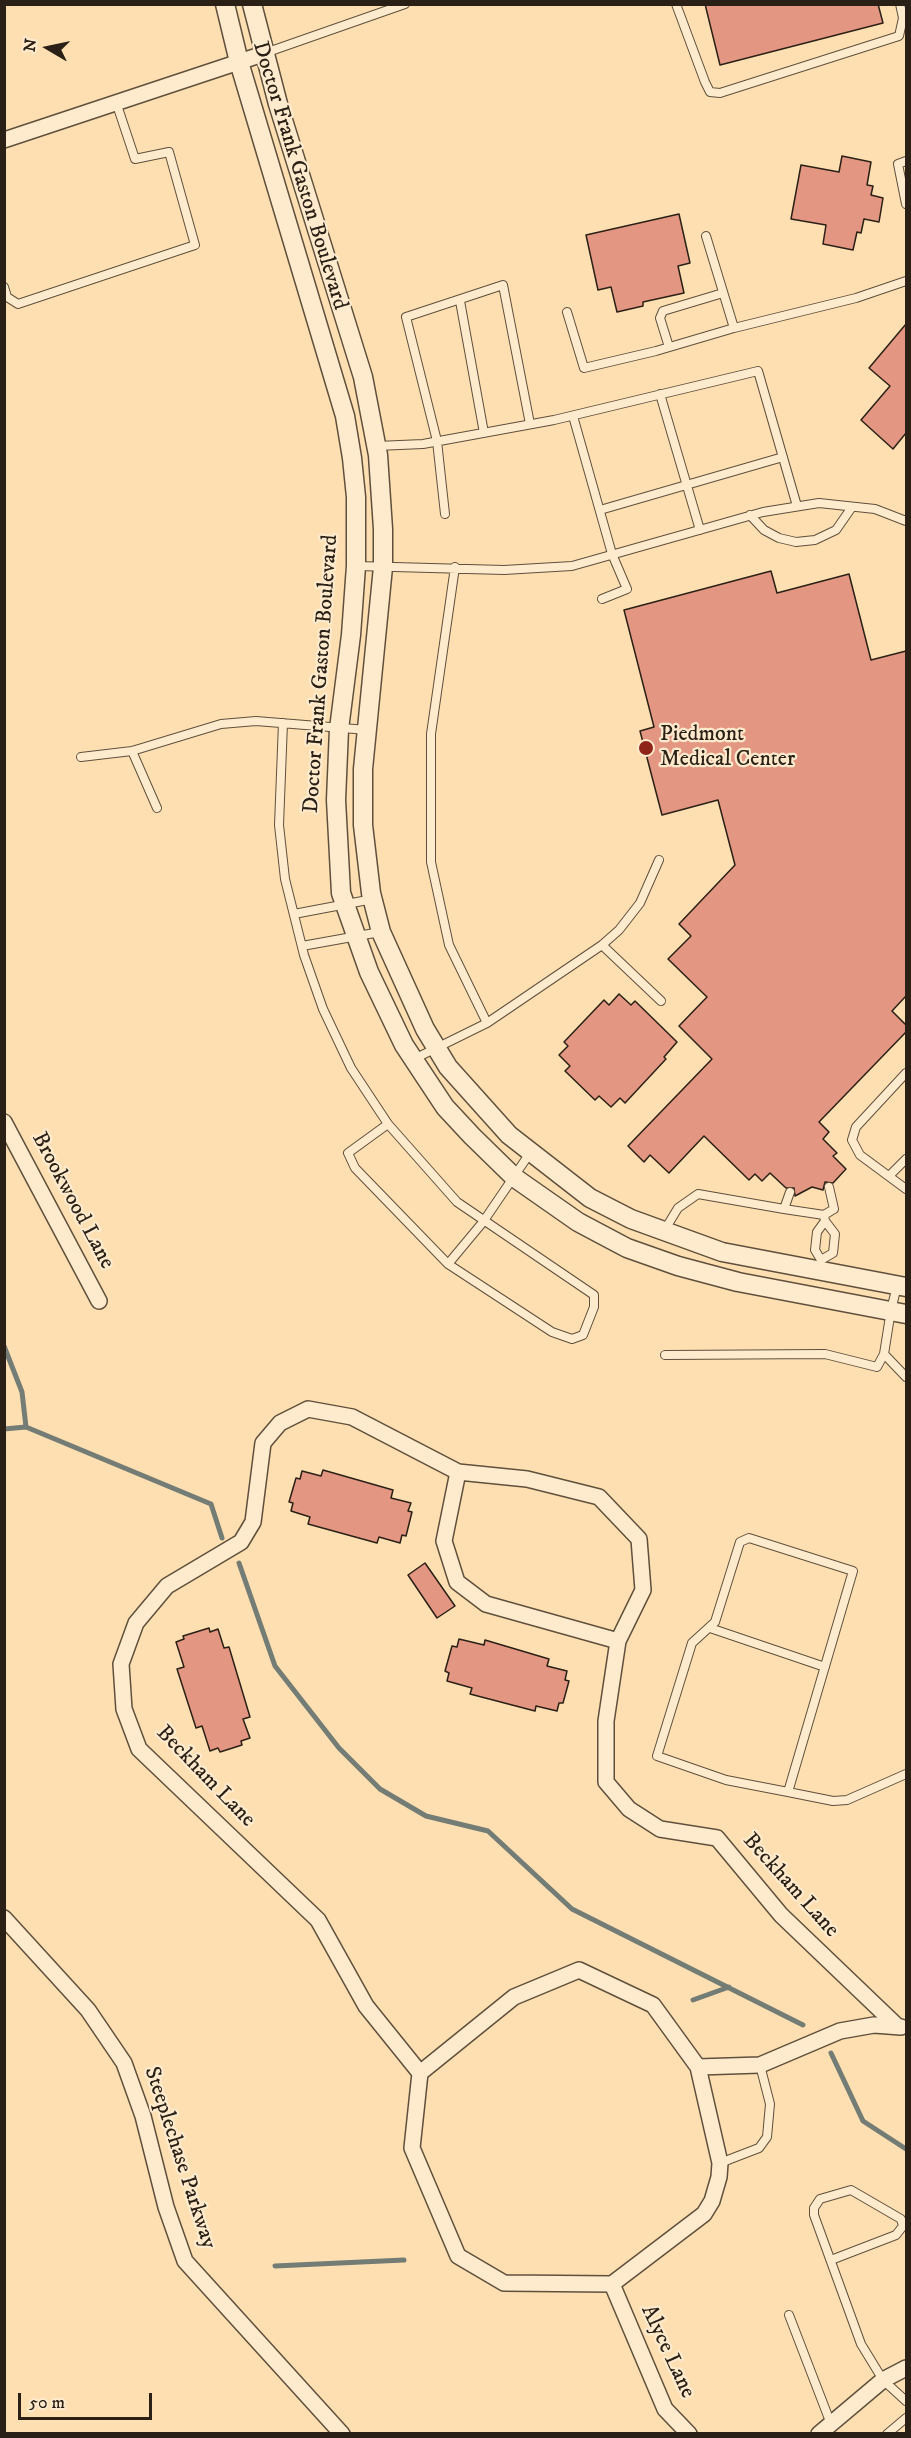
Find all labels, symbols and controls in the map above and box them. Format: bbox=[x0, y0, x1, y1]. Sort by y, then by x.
north arrow bbox=[18, 18, 78, 78]
text: N bbox=[19, 37, 41, 53]
street label: Doctor Frank Gaston Boulevard bbox=[246, 39, 352, 313]
street label: Doctor Frank Gaston Boulevard bbox=[299, 534, 345, 814]
place label: Piedmont Medical Center bbox=[660, 722, 795, 774]
marker: Piedmont Medical Center bbox=[637, 739, 655, 757]
street label: Brookwood Lane bbox=[25, 1128, 119, 1274]
street label: Beckham Lane bbox=[150, 1721, 260, 1833]
street label: Beckham Lane bbox=[736, 1828, 844, 1944]
street label: Steeplechase Parkway bbox=[137, 2064, 221, 2252]
street label: Alyce Lane bbox=[634, 2301, 700, 2403]
scale bar bbox=[21, 2381, 154, 2419]
text: 50 m bbox=[29, 2392, 65, 2414]

